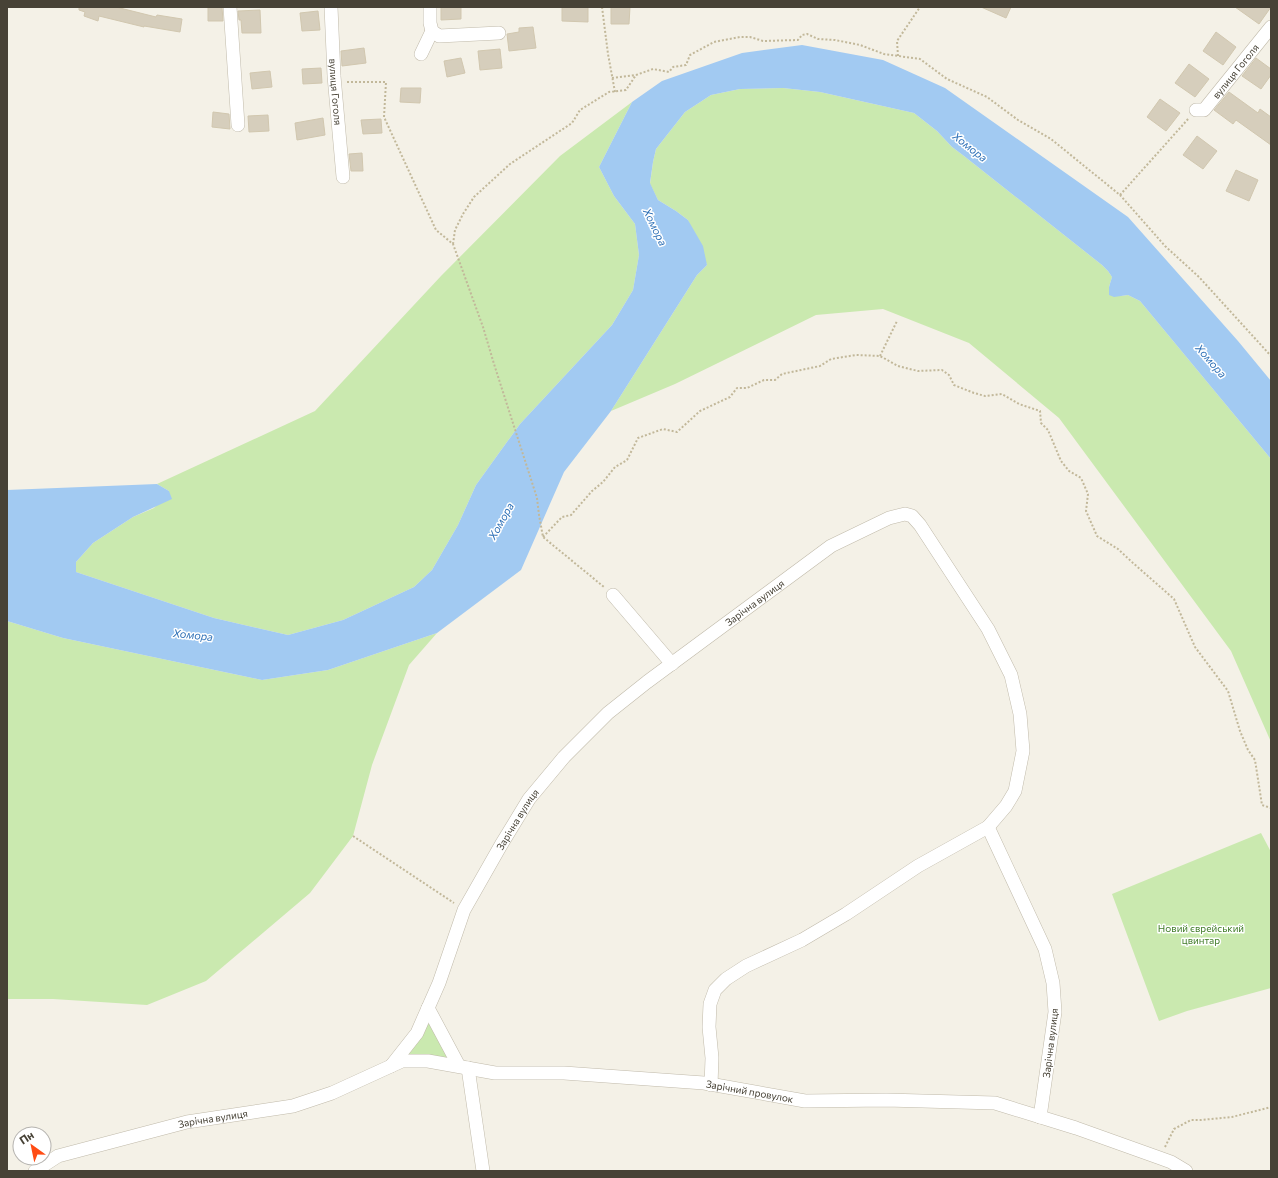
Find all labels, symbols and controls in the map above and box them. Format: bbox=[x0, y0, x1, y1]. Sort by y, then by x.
street label: вулиця Гоголя bbox=[1210, 41, 1261, 101]
street label: вулиця Гоголя bbox=[327, 58, 344, 126]
water label: Хомора bbox=[950, 129, 990, 164]
water label: Хомора bbox=[640, 205, 670, 248]
water label: Хомора bbox=[1193, 341, 1230, 380]
water label: Хомора bbox=[485, 500, 516, 542]
street label: Зарічна вулиця bbox=[723, 577, 786, 628]
water label: Хомора bbox=[171, 626, 214, 643]
street label: Зарічна вулиця bbox=[493, 786, 541, 852]
park label: Новий єврейський цвинтар bbox=[1158, 922, 1244, 946]
street label: Зарічна вулиця bbox=[1040, 1007, 1060, 1079]
street label: Зарічний провулок bbox=[705, 1077, 795, 1105]
street label: Зарічна вулиця bbox=[177, 1107, 248, 1130]
north arrow bbox=[12, 1126, 52, 1166]
text: Пн bbox=[17, 1128, 36, 1147]

